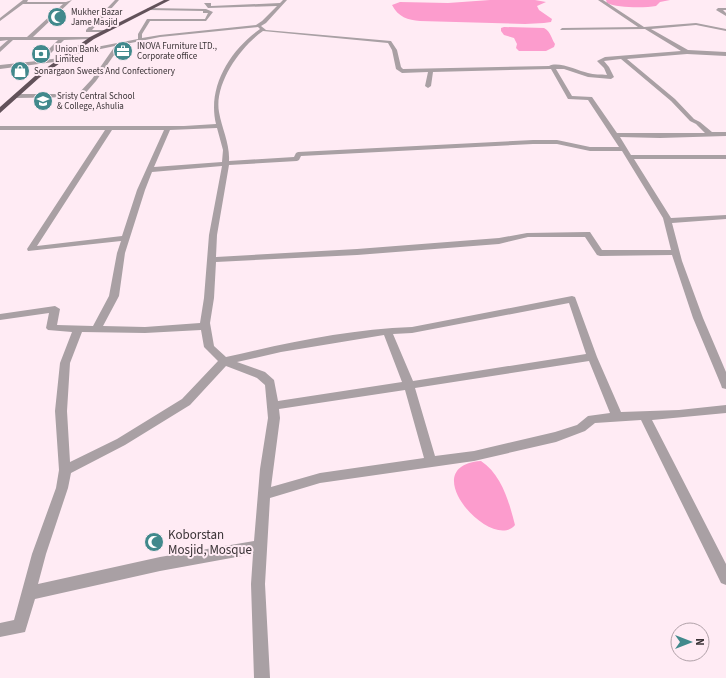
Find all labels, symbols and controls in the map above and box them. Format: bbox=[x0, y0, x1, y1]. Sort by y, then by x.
mosque icon: Mukher Bazar Jame Masjid bbox=[46, 6, 68, 28]
place label: Mukher Bazar Jame Masjid bbox=[71, 6, 123, 29]
office icon: INOVA Furniture LTD., Corporate office bbox=[112, 40, 134, 62]
place label: INOVA Furniture LTD., Corporate office bbox=[137, 40, 217, 63]
bank icon: Union Bank Limited bbox=[30, 43, 52, 65]
place label: Union Bank Limited bbox=[55, 43, 99, 66]
shop icon: Sonargaon Sweets And Confectionery bbox=[9, 60, 31, 82]
place label: Sonargaon Sweets And Confectionery bbox=[34, 65, 176, 78]
school or university icon: Sristy Central School & College, Ashulia bbox=[32, 90, 54, 112]
place label: Sristy Central School & College, Ashulia bbox=[57, 90, 135, 113]
place label: Koborstan Mosjid, Mosque bbox=[168, 526, 252, 559]
mosque icon: Koborstan Mosjid, Mosque bbox=[143, 531, 165, 553]
north arrow bbox=[670, 622, 710, 662]
text: N bbox=[692, 638, 707, 646]

